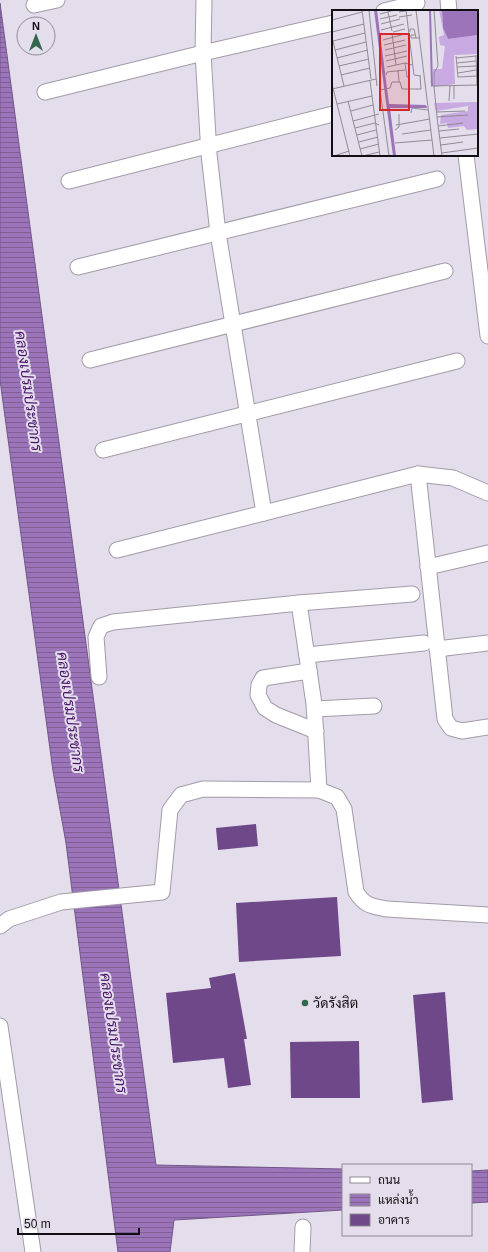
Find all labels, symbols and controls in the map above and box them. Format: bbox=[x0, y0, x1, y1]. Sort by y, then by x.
inset map bbox=[332, 10, 478, 156]
north arrow bbox=[16, 16, 56, 56]
text: N bbox=[32, 20, 40, 32]
water label: คลองเปรมประชากร bbox=[12, 330, 46, 453]
water label: คลองเปรมประชากร bbox=[54, 651, 88, 774]
water label: คลองเปรมประชากร bbox=[97, 972, 131, 1095]
place label: วัดรังสิต bbox=[313, 995, 358, 1011]
marker: วัดรังสิต bbox=[300, 998, 310, 1008]
legend bbox=[342, 1164, 472, 1236]
text: ถนน bbox=[378, 1173, 401, 1187]
text: แหล่งน้ำ bbox=[378, 1189, 418, 1207]
scale bar bbox=[18, 1210, 139, 1236]
text: อาคาร bbox=[378, 1213, 410, 1227]
text: 50 m bbox=[24, 1217, 51, 1231]

